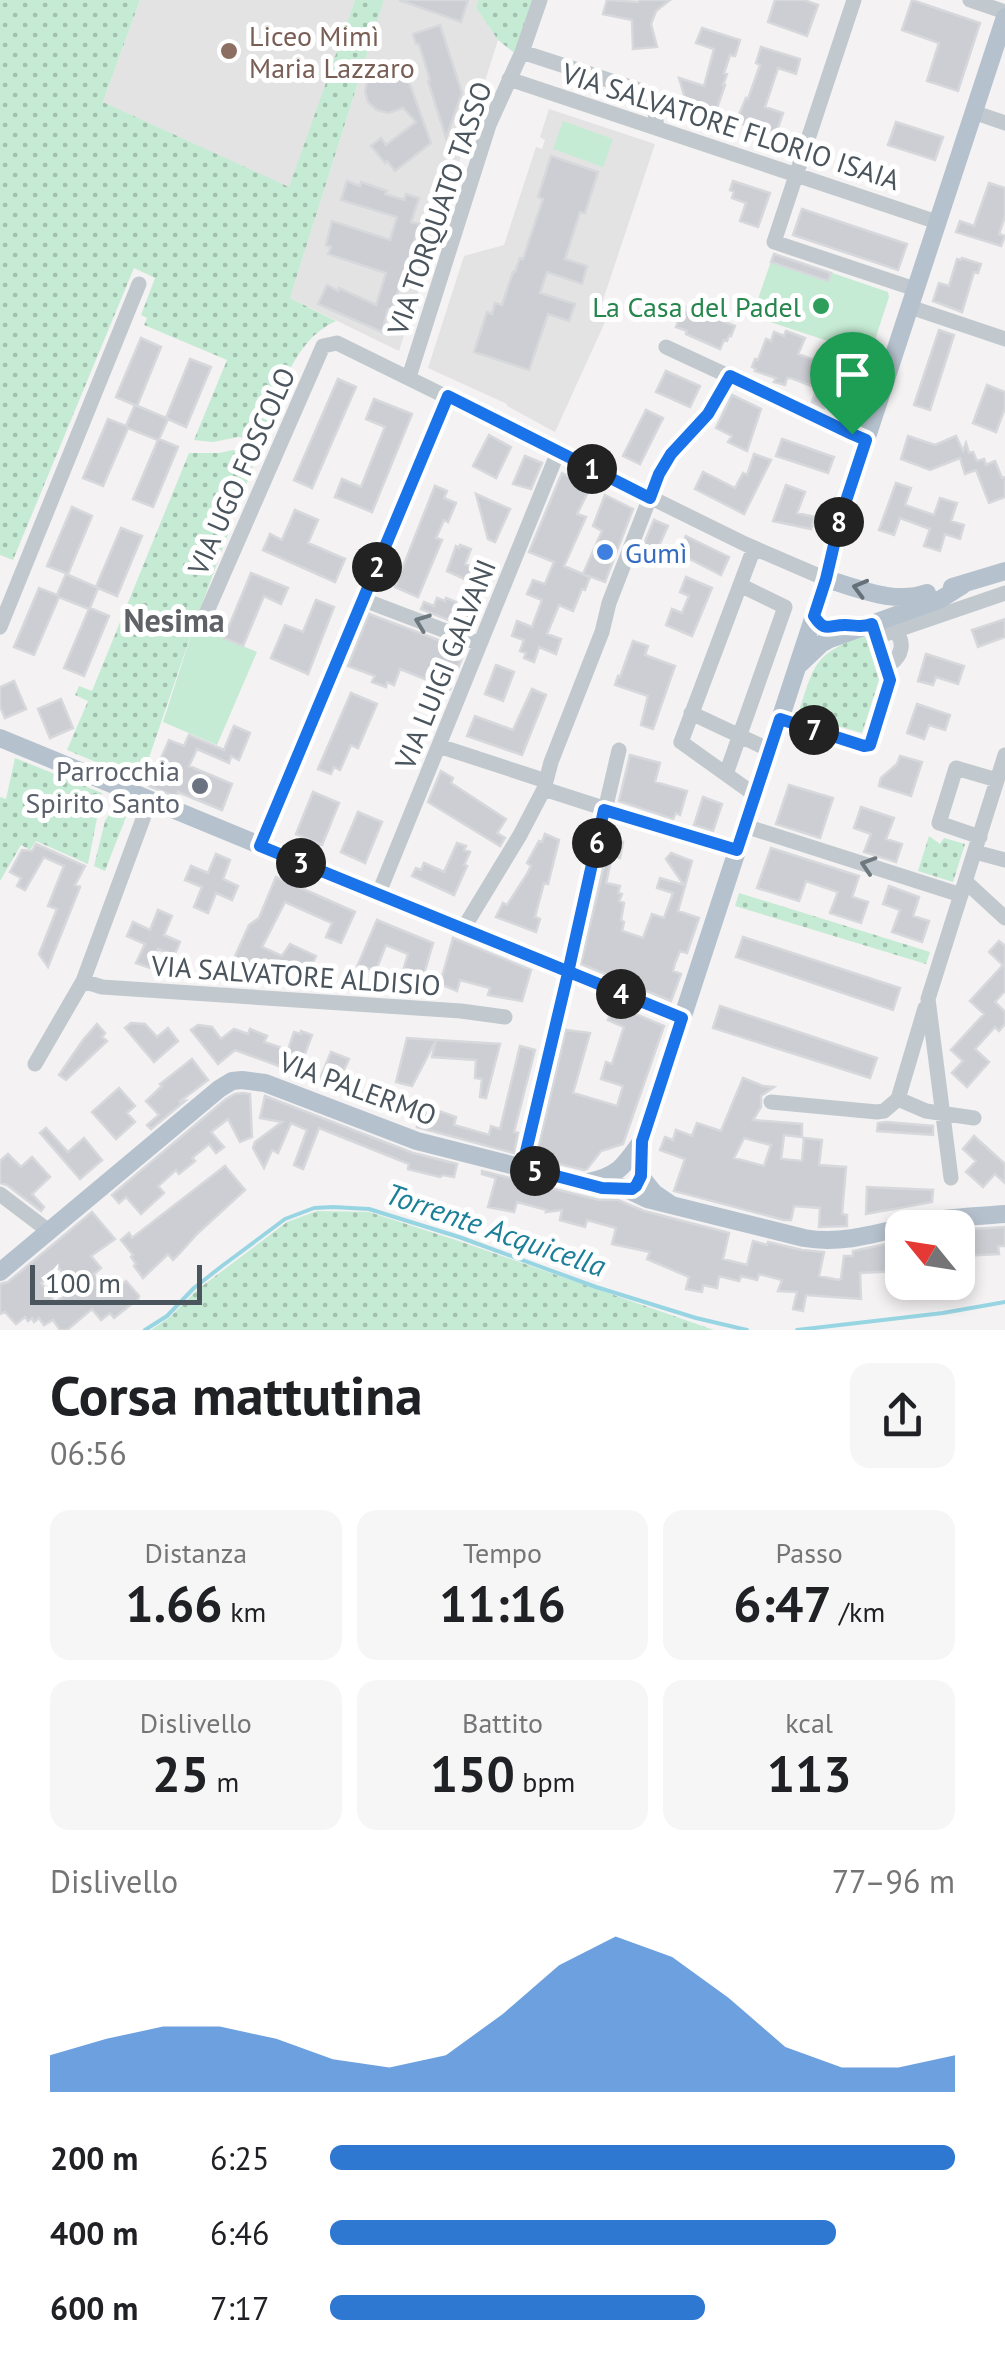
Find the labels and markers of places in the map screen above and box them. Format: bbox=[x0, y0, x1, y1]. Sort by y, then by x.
place label: Liceo Mimì Maria Lazzaro bbox=[249, 17, 415, 86]
marker: Liceo Mimì Maria Lazzaro bbox=[218, 40, 240, 62]
place label: La Casa del Padel bbox=[592, 288, 801, 325]
marker: La Casa del Padel bbox=[810, 295, 832, 317]
pin bbox=[810, 332, 895, 435]
pin: 1 bbox=[567, 444, 617, 494]
pin: 8 bbox=[814, 497, 864, 547]
place label: Gumì bbox=[625, 534, 687, 571]
marker: Gumì bbox=[594, 541, 616, 563]
pin: 2 bbox=[352, 542, 402, 592]
pin: 7 bbox=[789, 705, 839, 755]
place label: Parrocchia Spirito Santo bbox=[26, 752, 180, 821]
marker: Parrocchia Spirito Santo bbox=[189, 775, 211, 797]
pin: 6 bbox=[572, 818, 622, 868]
pin: 3 bbox=[276, 838, 326, 888]
pin: 4 bbox=[596, 969, 646, 1019]
pin: 5 bbox=[510, 1146, 560, 1196]

